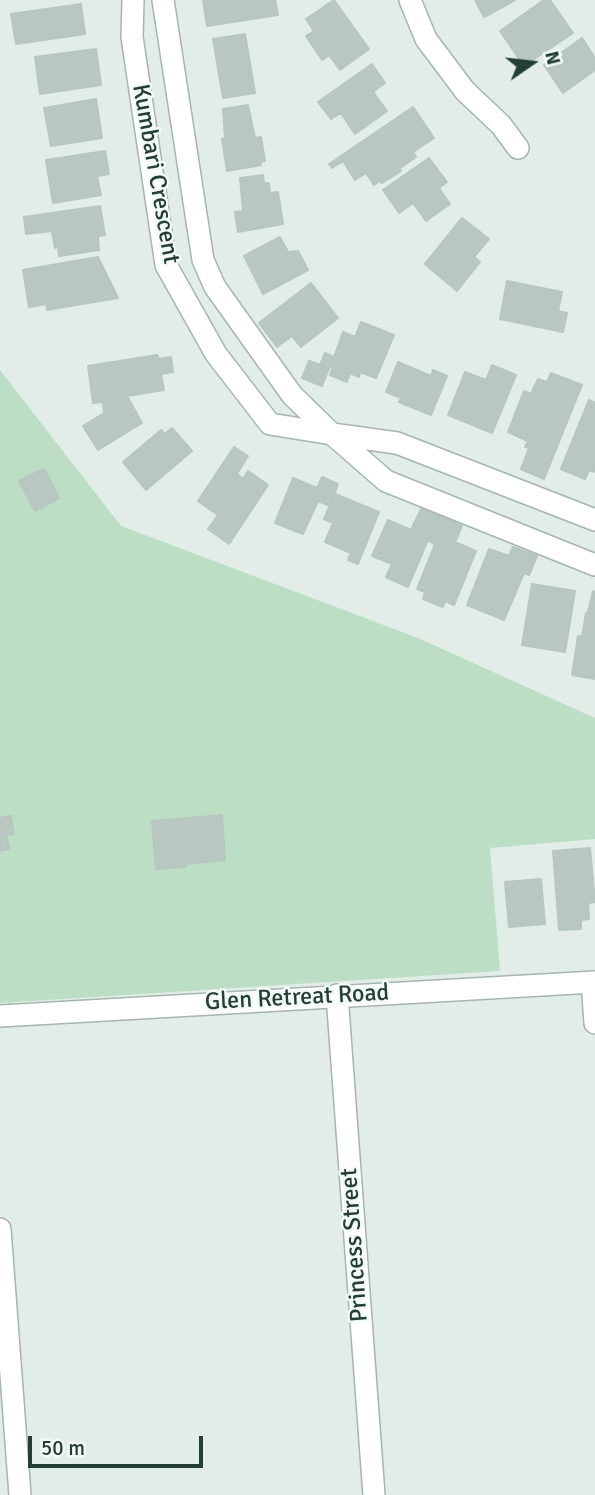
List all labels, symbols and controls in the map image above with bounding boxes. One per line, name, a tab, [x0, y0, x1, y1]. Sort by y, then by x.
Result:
north arrow	[497, 28, 567, 98]
text: N	[539, 49, 566, 67]
street label: Kumbari Crescent	[125, 82, 185, 266]
street label: Glen Retreat Road	[204, 979, 390, 1017]
street label: Princess Street	[335, 1167, 375, 1323]
scale bar	[32, 1422, 206, 1466]
text: 50 m	[41, 1435, 85, 1461]

